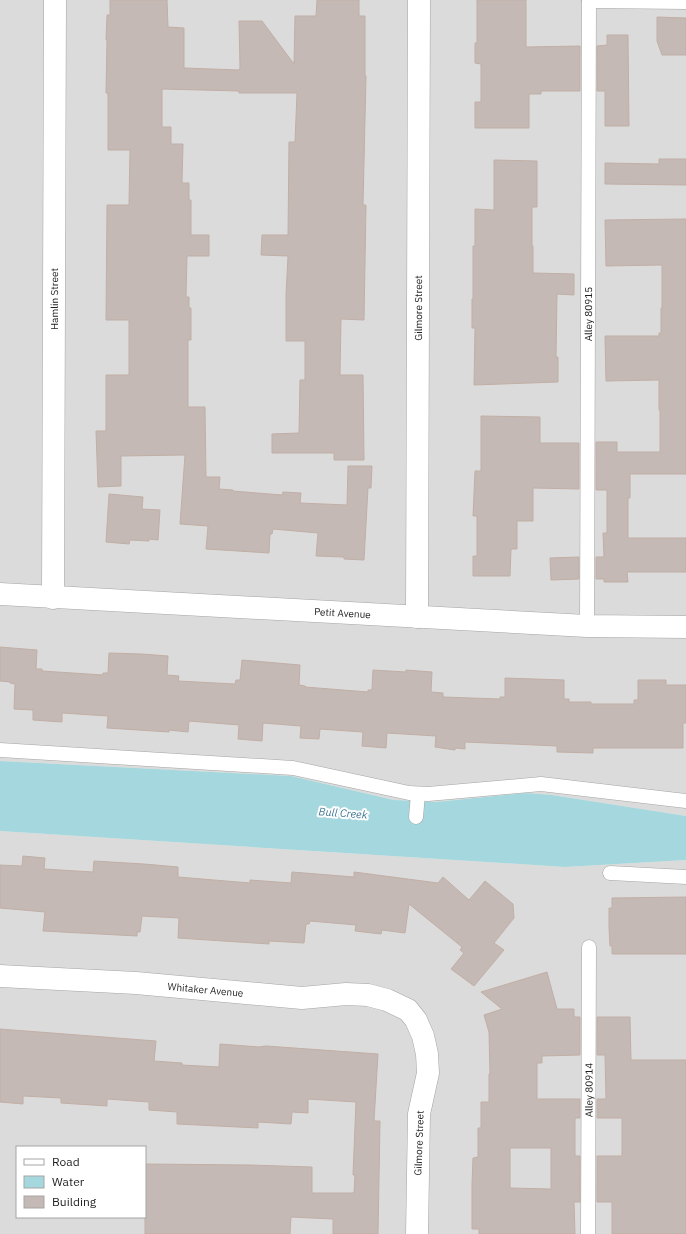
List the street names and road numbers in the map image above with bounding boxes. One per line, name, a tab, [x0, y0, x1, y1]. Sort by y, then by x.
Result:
street label: Hamlin Street	[47, 268, 61, 330]
street label: Gilmore Street	[411, 275, 425, 341]
street label: Alley 80915	[581, 287, 595, 341]
street label: Petit Avenue	[314, 605, 372, 621]
street label: Whitaker Avenue	[167, 979, 244, 999]
street label: Alley 80914	[582, 1063, 595, 1117]
street label: Gilmore Street	[411, 1110, 427, 1176]

